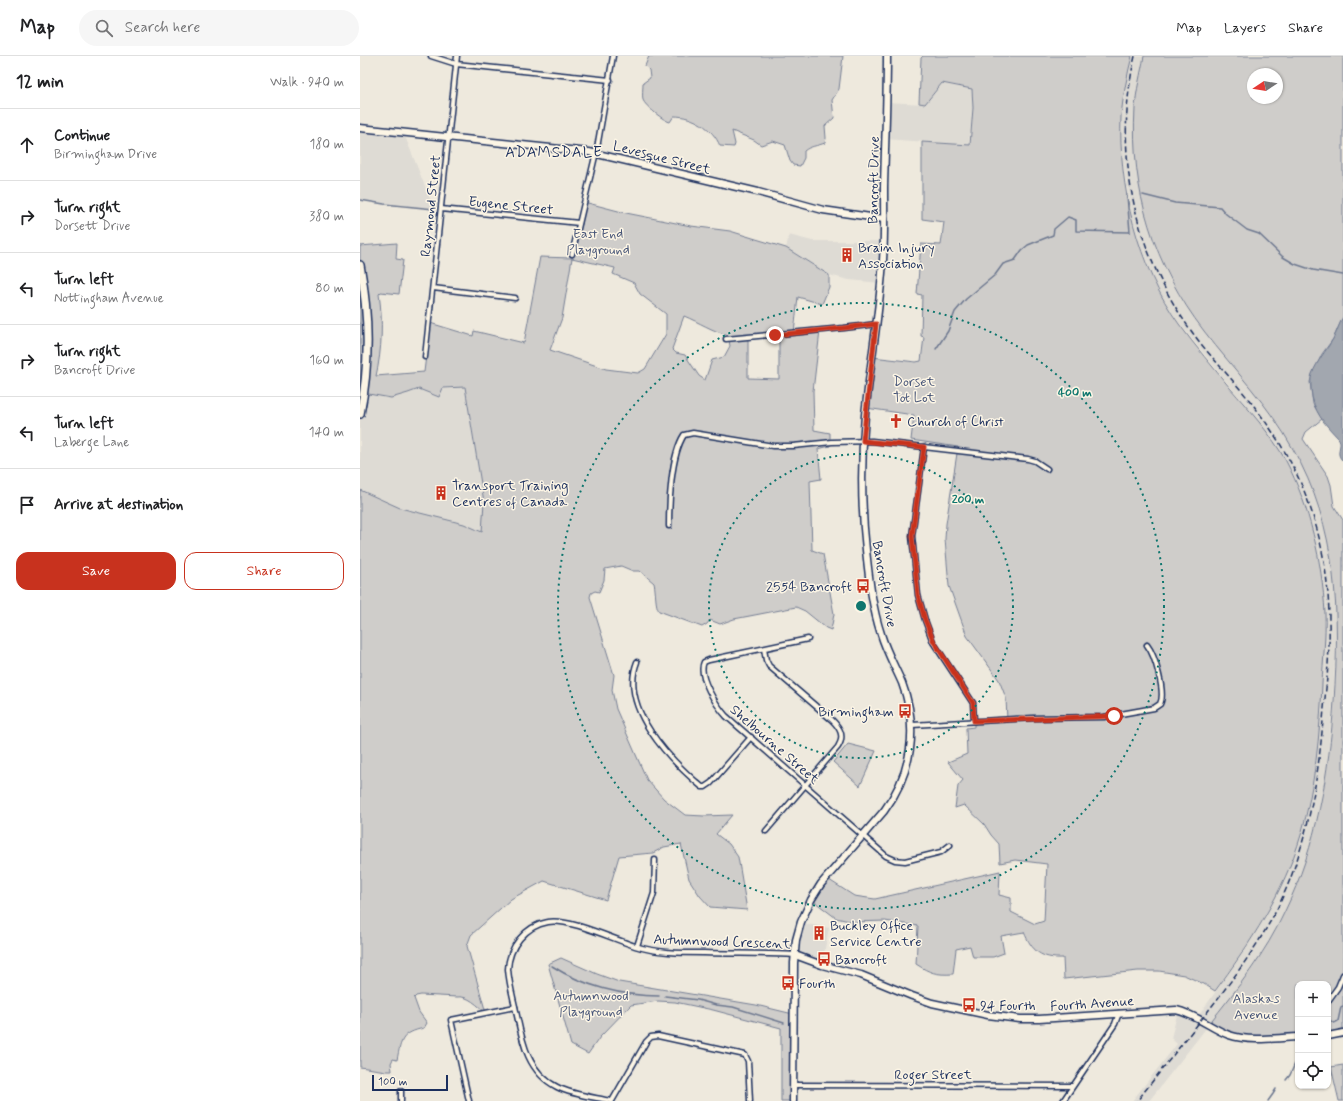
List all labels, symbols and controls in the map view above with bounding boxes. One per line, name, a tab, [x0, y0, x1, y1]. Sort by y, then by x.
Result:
search box	[79, 10, 359, 46]
text: Map	[20, 15, 55, 40]
icon: search	[93, 17, 115, 39]
text: Search here	[125, 18, 200, 38]
text: Map	[1176, 19, 1202, 37]
text: Layers	[1224, 19, 1266, 37]
text: Share	[1288, 19, 1323, 37]
north arrow	[1247, 68, 1283, 104]
text: 12 min	[16, 71, 64, 93]
text: Walk · 940 m	[270, 74, 344, 91]
text: Continue	[54, 126, 110, 146]
icon: ahead	[16, 134, 38, 156]
text: 180 m	[309, 136, 344, 153]
street label: Bancroft Drive	[864, 136, 884, 224]
street label: Levesque Street	[611, 137, 713, 179]
district label: ADAMSDALE	[505, 143, 603, 163]
text: Birmingham Drive	[54, 146, 157, 163]
street label: Raymond Street	[417, 154, 445, 258]
street label: Eugene Street	[468, 193, 555, 219]
text: Turn right	[54, 198, 121, 218]
icon: right	[16, 206, 38, 228]
text: 380 m	[309, 208, 344, 225]
text: Dorsett Drive	[54, 218, 130, 235]
park label: East End Playground	[566, 225, 630, 259]
place label: Brain Injury Association	[858, 239, 935, 273]
building icon: Brain Injury Association	[839, 247, 855, 263]
text: Turn left	[54, 270, 114, 290]
icon: left	[16, 278, 38, 300]
text: 80 m	[315, 280, 344, 297]
text: Nottingham Avenue	[54, 290, 164, 307]
route end	[766, 326, 784, 344]
text: Turn right	[54, 342, 121, 362]
icon: right	[16, 350, 38, 372]
text: 160 m	[309, 352, 344, 369]
text: Bancroft Drive	[54, 362, 135, 379]
park label: Dorset Tot Lot	[893, 373, 936, 407]
text: 400 m	[1058, 385, 1092, 401]
church icon: Church of Christ	[888, 413, 904, 429]
place label: Church of Christ	[907, 413, 1004, 431]
text: Turn left	[54, 414, 114, 434]
icon: left	[16, 422, 38, 444]
text: 140 m	[309, 424, 344, 441]
text: Laberge Lane	[54, 434, 129, 451]
place label: Transport Training Centres of Canada	[452, 477, 568, 511]
building icon: Transport Training Centres of Canada	[433, 485, 449, 501]
text: 200 m	[952, 492, 985, 508]
icon: arrive	[16, 494, 38, 516]
text: Arrive at destination	[54, 495, 183, 515]
street label: Bancroft Drive	[868, 539, 900, 629]
button: Save	[16, 552, 176, 590]
button: Share	[184, 552, 344, 590]
place label: 2554 Bancroft	[766, 578, 852, 596]
bus stop icon: 2554 Bancroft	[855, 578, 871, 594]
centre of rings	[854, 599, 868, 613]
street label: Shelbourne Street	[726, 701, 823, 789]
place label: Birmingham	[818, 703, 894, 723]
bus stop icon: Birmingham	[897, 703, 913, 719]
route start	[1105, 707, 1123, 725]
place label: Buckley Office Service Centre	[830, 917, 922, 951]
building icon: Buckley Office Service Centre	[811, 925, 827, 941]
street label: Autumnwood Crescent	[653, 931, 792, 953]
bus stop icon: Bancroft	[816, 951, 832, 967]
place label: Bancroft	[835, 951, 887, 969]
bus stop icon: Fourth	[780, 975, 796, 991]
place label: Fourth	[799, 975, 835, 993]
map controls	[1295, 981, 1331, 1089]
button: +	[1295, 981, 1331, 1017]
park label: Autumnwood Playground	[553, 987, 629, 1021]
park label: Alaskas Avenue	[1232, 990, 1280, 1024]
street label: Fourth Avenue	[1050, 992, 1135, 1016]
bus stop icon: 94 Fourth	[961, 997, 977, 1013]
place label: 94 Fourth	[980, 997, 1036, 1015]
button: −	[1295, 1017, 1331, 1053]
button: locate	[1295, 1053, 1331, 1089]
street label: Roger Street	[894, 1066, 972, 1086]
scale bar	[372, 1073, 448, 1092]
text: 100 m	[378, 1075, 408, 1089]

